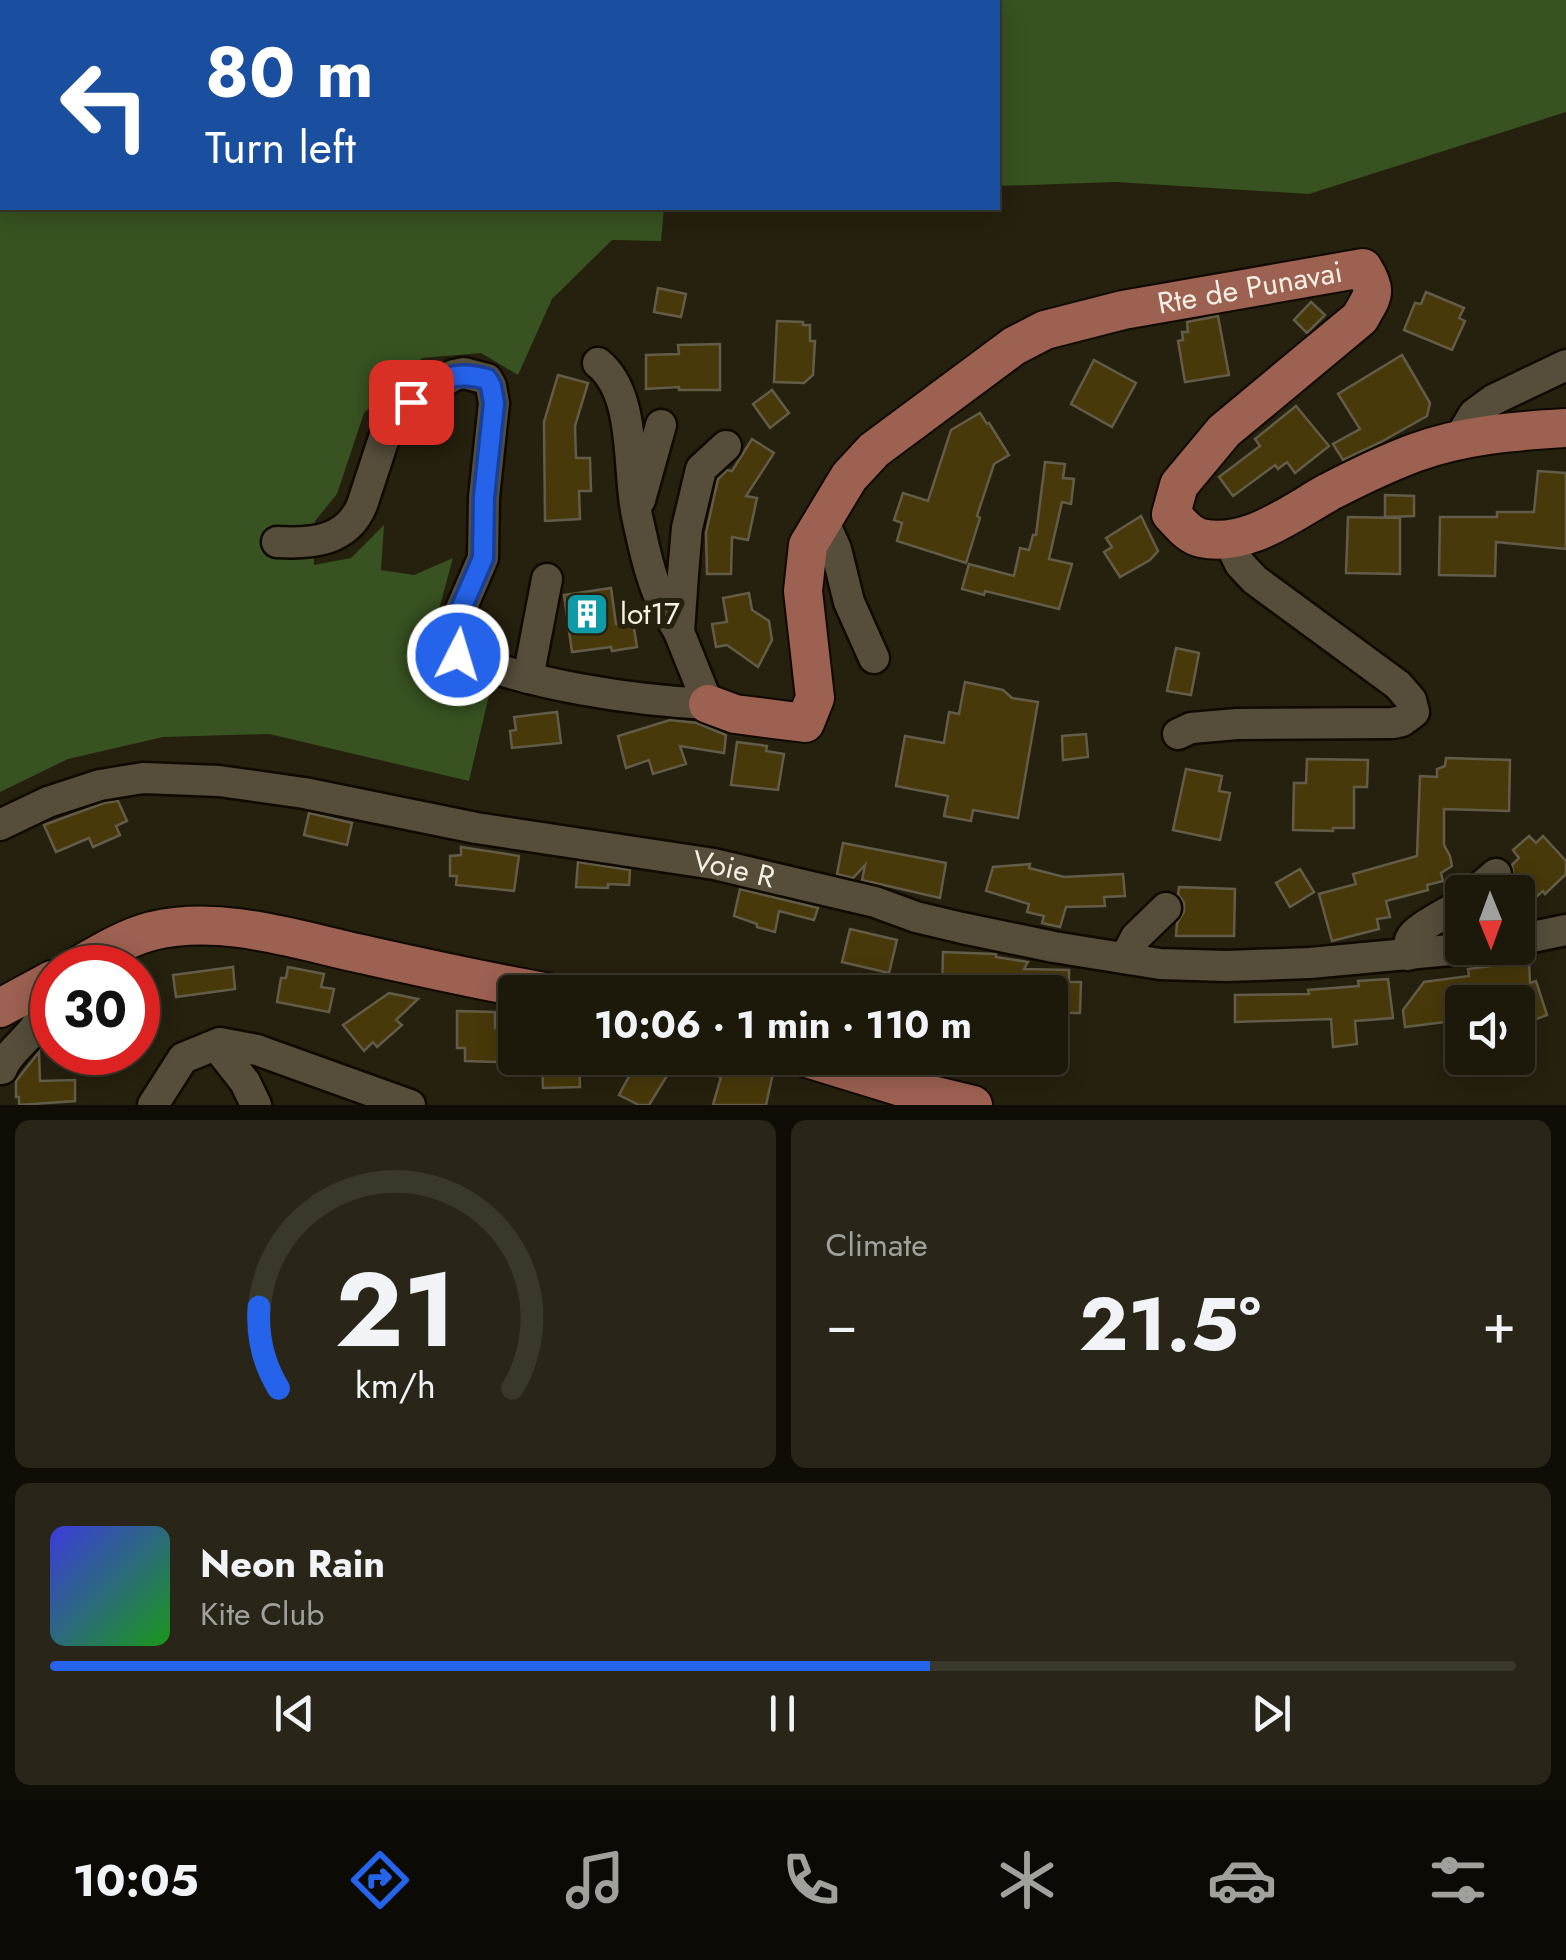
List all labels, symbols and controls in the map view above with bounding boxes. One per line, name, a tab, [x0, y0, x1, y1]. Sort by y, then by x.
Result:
text: 80 m	[205, 22, 374, 123]
icon: left	[40, 40, 170, 170]
text: Turn left	[205, 115, 356, 180]
street label: Rte de Punavai	[1154, 250, 1346, 325]
pin	[369, 360, 454, 445]
icon: arrive	[384, 375, 439, 430]
building icon: lot17	[564, 591, 610, 637]
place label: lot17	[620, 592, 680, 635]
position arrow	[406, 603, 510, 707]
street label: Voie R	[690, 839, 779, 899]
north arrow	[1445, 875, 1535, 965]
map controls	[1445, 875, 1535, 1075]
speed limit sign: 30	[30, 945, 160, 1075]
button: sound	[1445, 985, 1535, 1075]
text: 10:06 · 1 min · 110 m	[594, 997, 972, 1052]
text: Climate	[826, 1222, 928, 1268]
text: 21	[335, 1235, 456, 1385]
text: 21.5°	[1079, 1270, 1261, 1378]
text: −	[826, 1284, 858, 1364]
text: +	[1482, 1284, 1516, 1364]
text: km/h	[355, 1360, 436, 1411]
text: Neon Rain	[200, 1536, 385, 1591]
text: Kite Club	[200, 1591, 324, 1637]
icon: previous	[267, 1686, 322, 1741]
icon: pause	[755, 1686, 810, 1741]
icon: next	[1244, 1686, 1299, 1741]
icon: directions	[345, 1845, 415, 1915]
icon: music	[560, 1845, 630, 1915]
icon: phone	[776, 1845, 846, 1915]
icon: climate	[992, 1845, 1062, 1915]
icon: car	[1207, 1845, 1277, 1915]
icon: filters	[1423, 1845, 1493, 1915]
text: 10:05	[73, 1848, 199, 1913]

